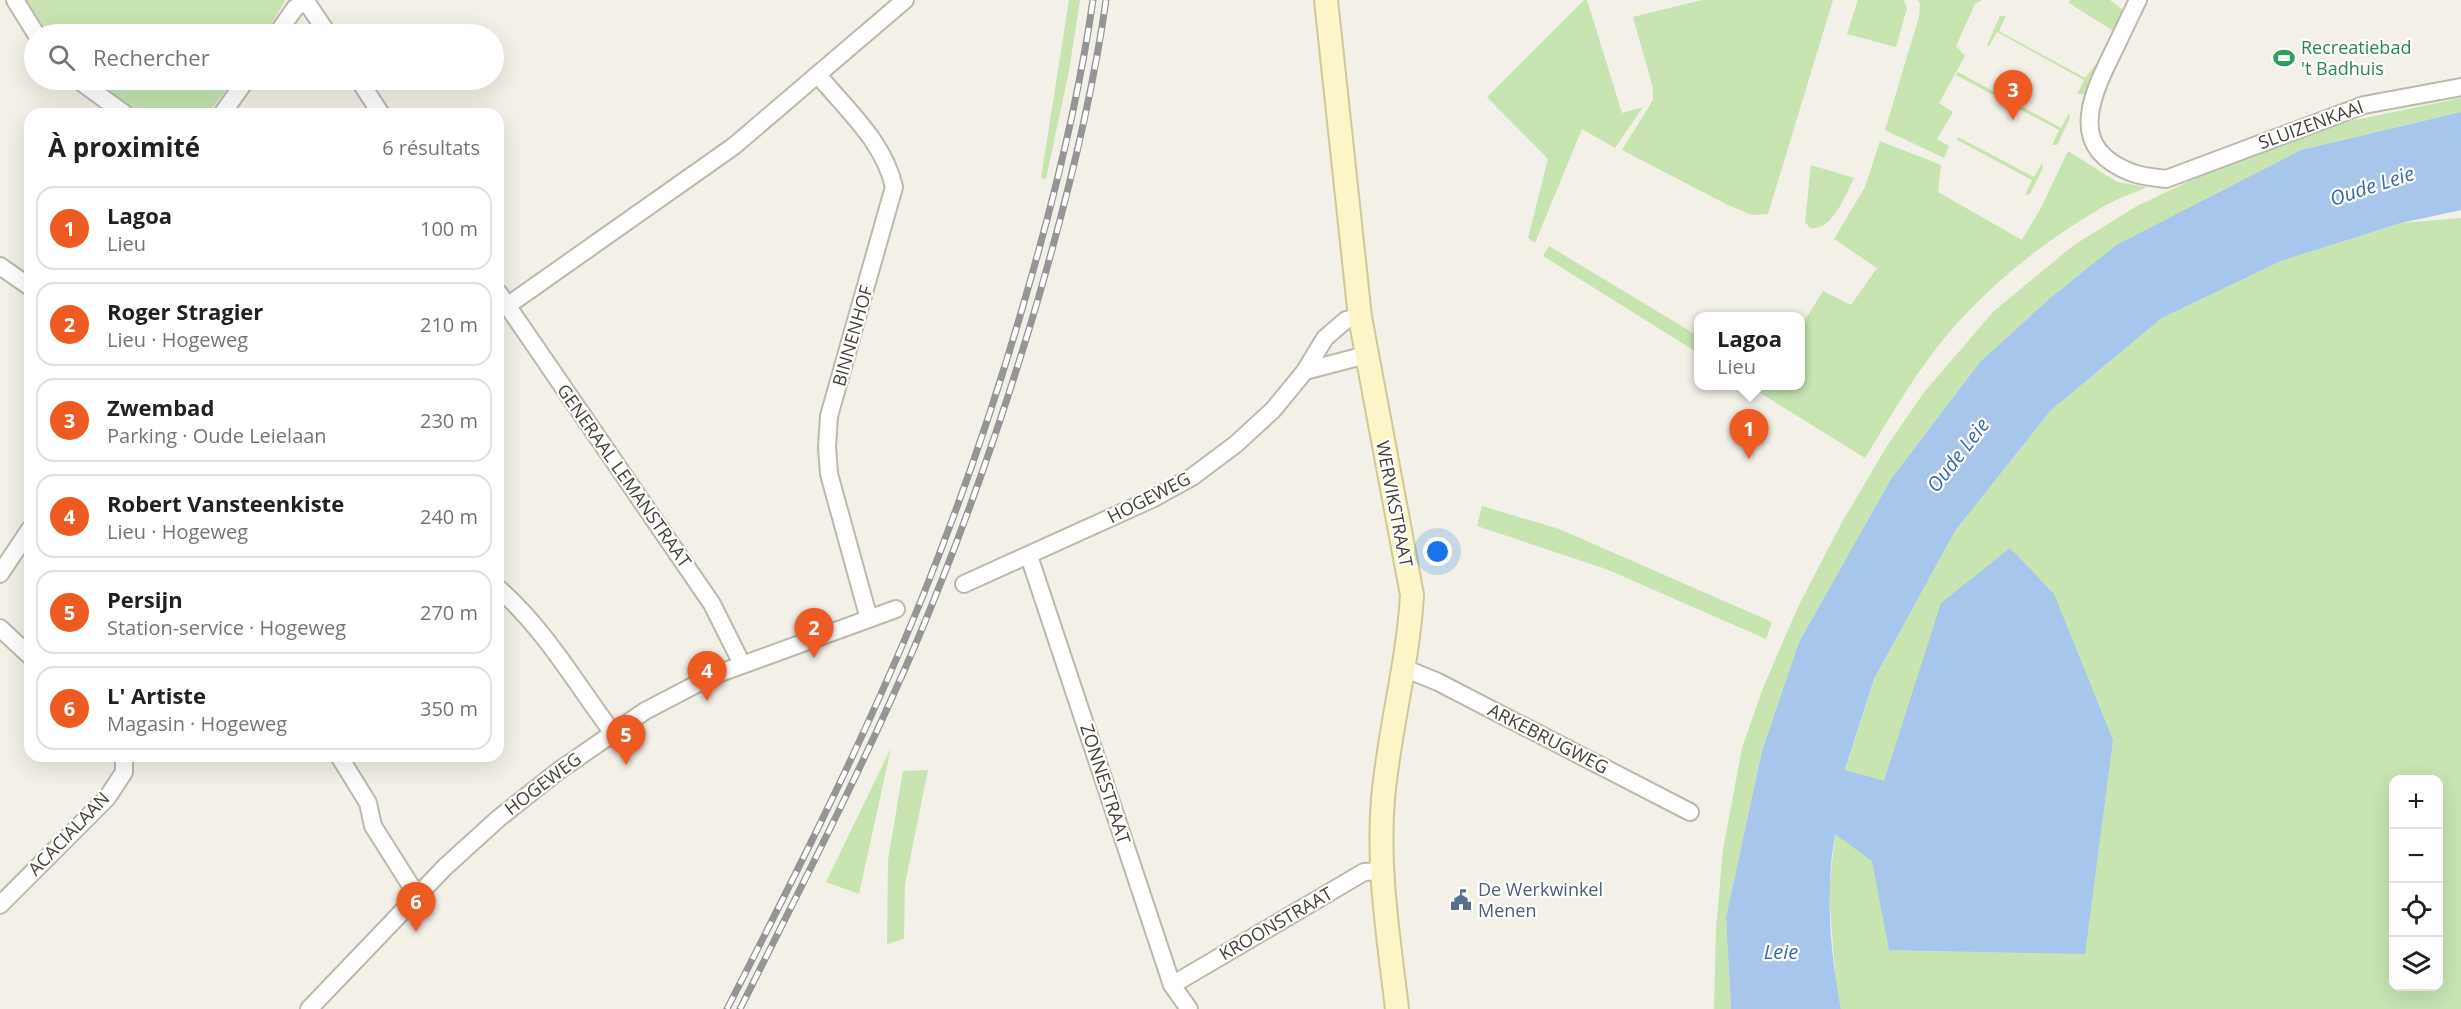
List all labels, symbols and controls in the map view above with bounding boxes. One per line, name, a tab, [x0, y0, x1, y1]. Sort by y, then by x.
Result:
search box	[24, 24, 504, 90]
place label: Recreatiebad 't Badhuis	[2301, 35, 2411, 80]
icon: search	[45, 41, 78, 74]
text: Rechercher	[93, 42, 210, 72]
sports icon: Recreatiebad 't Badhuis	[2272, 46, 2296, 70]
pin: 3	[1994, 70, 2032, 120]
street label: SLUIZENKAAI	[2255, 94, 2366, 154]
text: À proximité	[48, 129, 200, 165]
text: 6 résultats	[382, 134, 480, 161]
water label: Oude Leie	[2326, 159, 2418, 212]
text: Lagoa	[107, 200, 172, 230]
text: 1	[64, 215, 75, 242]
text: 100 m	[420, 215, 478, 242]
text: Lieu	[107, 230, 146, 257]
street label: BINNENHOF	[826, 282, 878, 389]
text: Roger Stragier	[107, 296, 263, 326]
text: 2	[64, 311, 75, 338]
text: 210 m	[420, 311, 478, 338]
popup	[1694, 312, 1805, 390]
text: Lagoa	[1717, 323, 1782, 353]
text: Lieu · Hogeweg	[107, 326, 248, 353]
text: Lieu	[1717, 353, 1756, 380]
street label: GENERAAL LEMANSTRAAT	[552, 379, 697, 572]
text: Zwembad	[107, 392, 214, 422]
text: 3	[64, 407, 75, 434]
text: 230 m	[420, 407, 478, 434]
pin: 1	[1730, 410, 1768, 459]
water label: Oude Leie	[1920, 412, 1995, 497]
text: Parking · Oude Leielaan	[107, 422, 327, 449]
street label: WERVIKSTRAAT	[1371, 439, 1419, 569]
street label: HOGEWEG	[1103, 466, 1194, 528]
text: Robert Vansteenkiste	[107, 488, 344, 518]
text: 4	[64, 503, 75, 530]
text: 240 m	[420, 503, 478, 530]
text: Lieu · Hogeweg	[107, 518, 248, 545]
your location	[1423, 537, 1452, 566]
text: Persijn	[107, 584, 183, 614]
text: 5	[64, 599, 75, 626]
text: 270 m	[420, 599, 478, 626]
pin: 2	[794, 608, 834, 658]
text: Station-service · Hogeweg	[107, 614, 346, 641]
pin: 4	[688, 652, 726, 701]
text: L' Artiste	[107, 680, 206, 710]
text: 6	[64, 695, 75, 722]
text: 350 m	[420, 695, 478, 722]
street label: ARKEBRUGWEG	[1484, 697, 1613, 779]
text: Magasin · Hogeweg	[107, 710, 287, 737]
pin: 5	[606, 716, 646, 765]
street label: ZONNESTRAAT	[1075, 721, 1137, 847]
street label: HOGEWEG	[499, 747, 586, 820]
map controls	[2389, 775, 2443, 991]
button: +	[2389, 775, 2443, 829]
street label: ACACIALAAN	[22, 786, 114, 880]
button: −	[2389, 829, 2443, 883]
place label: De Werkwinkel Menen	[1478, 877, 1603, 922]
street label: KROONSTRAAT	[1214, 881, 1337, 965]
pin: 6	[396, 882, 436, 932]
button: locate	[2389, 883, 2443, 937]
public building icon: De Werkwinkel Menen	[1449, 888, 1473, 912]
button: layers	[2389, 937, 2443, 991]
water label: Leie	[1764, 938, 1798, 965]

